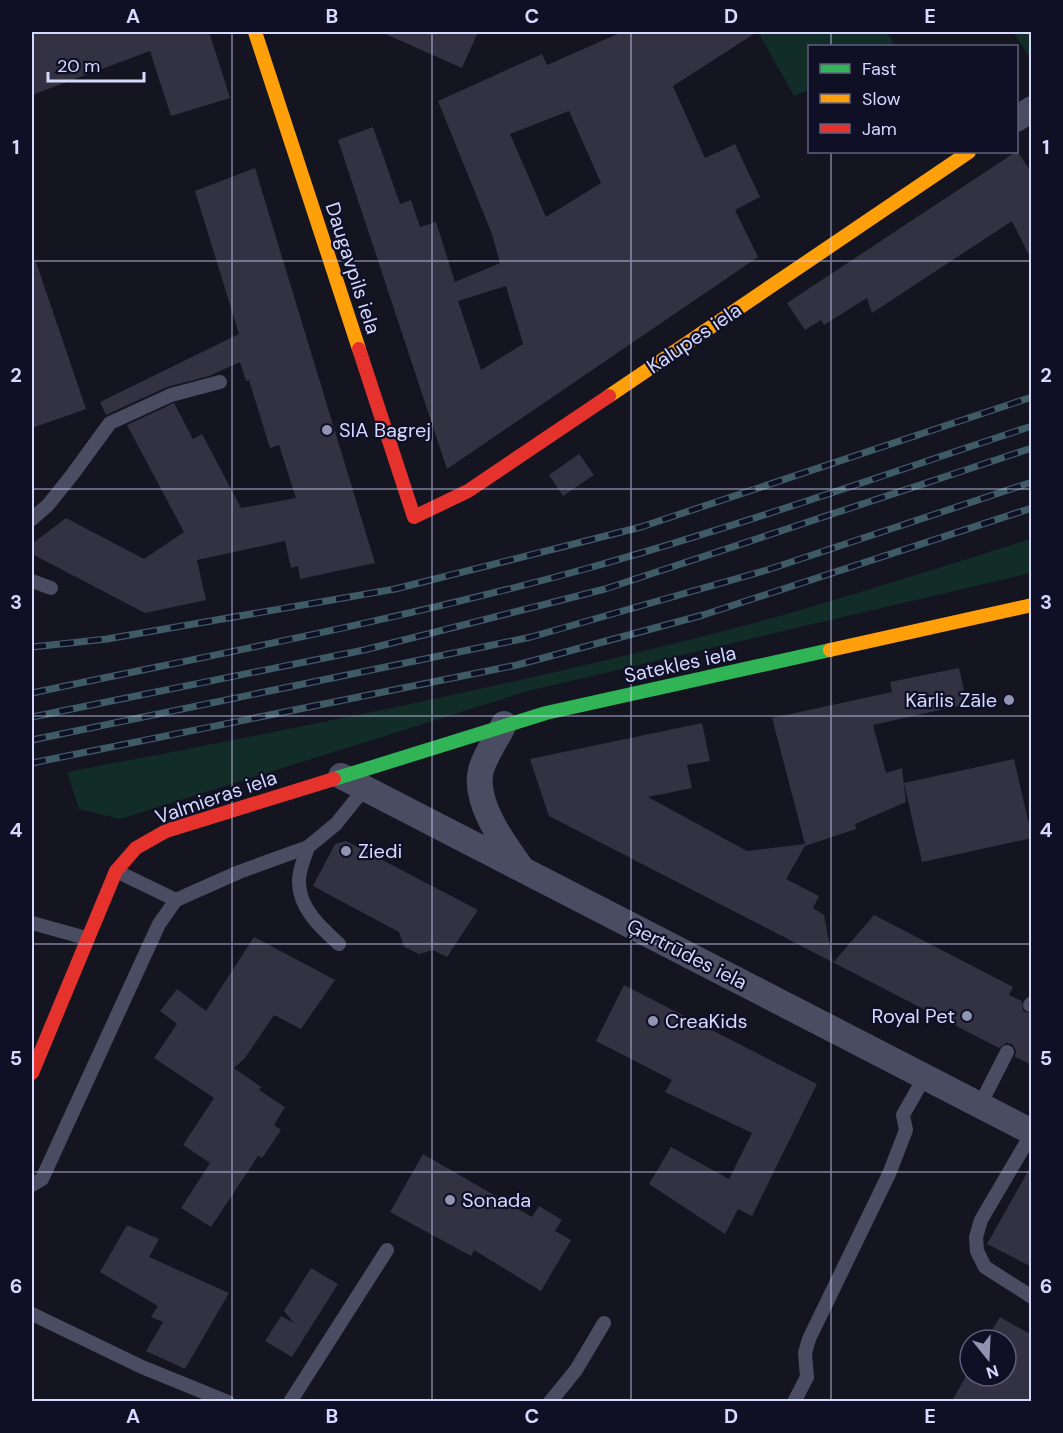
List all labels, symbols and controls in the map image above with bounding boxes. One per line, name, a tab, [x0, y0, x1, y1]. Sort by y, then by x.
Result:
text: A	[126, 3, 140, 29]
text: B	[326, 3, 338, 29]
text: C	[525, 3, 539, 29]
text: D	[724, 3, 738, 29]
text: E	[924, 3, 936, 29]
scale bar	[48, 45, 144, 83]
legend	[808, 45, 1018, 153]
text: 20 m	[57, 54, 100, 78]
text: Fast	[862, 57, 897, 81]
text: Slow	[862, 87, 901, 111]
text: Jam	[862, 117, 897, 141]
text: 1	[12, 134, 20, 160]
text: 1	[1042, 134, 1050, 160]
street label: Daugavpils iela	[319, 199, 387, 337]
street label: Kalupes iela	[642, 297, 746, 379]
text: 2	[10, 362, 22, 388]
text: 2	[1040, 362, 1052, 388]
place label: SIA Bagrej	[339, 417, 431, 443]
marker: SIA Bagrej	[320, 423, 334, 437]
text: 3	[10, 589, 22, 615]
text: 3	[1040, 589, 1052, 615]
street label: Satekles iela	[622, 639, 738, 689]
place label: Kārlis Zāle	[905, 687, 997, 713]
marker: Kārlis Zāle	[1002, 693, 1016, 707]
street label: Valmieras iela	[152, 764, 280, 830]
text: 4	[10, 817, 23, 843]
text: 4	[1040, 817, 1053, 843]
place label: Ziedi	[358, 838, 402, 864]
marker: Ziedi	[339, 844, 353, 858]
street label: Ģertrūdes iela	[623, 913, 751, 995]
place label: Royal Pet	[872, 1003, 955, 1029]
place label: CreaKids	[665, 1008, 748, 1034]
marker: Royal Pet	[960, 1009, 974, 1023]
marker: CreaKids	[646, 1014, 660, 1028]
text: 5	[10, 1045, 22, 1071]
text: 5	[1040, 1045, 1052, 1071]
place label: Sonada	[462, 1187, 531, 1213]
marker: Sonada	[443, 1193, 457, 1207]
text: 6	[10, 1273, 22, 1299]
text: 6	[1040, 1273, 1052, 1299]
north arrow	[958, 1328, 1018, 1388]
text: N	[984, 1360, 1001, 1384]
text: A	[126, 1403, 140, 1429]
text: B	[326, 1403, 338, 1429]
text: C	[525, 1403, 539, 1429]
text: D	[724, 1403, 738, 1429]
text: E	[924, 1403, 936, 1429]

